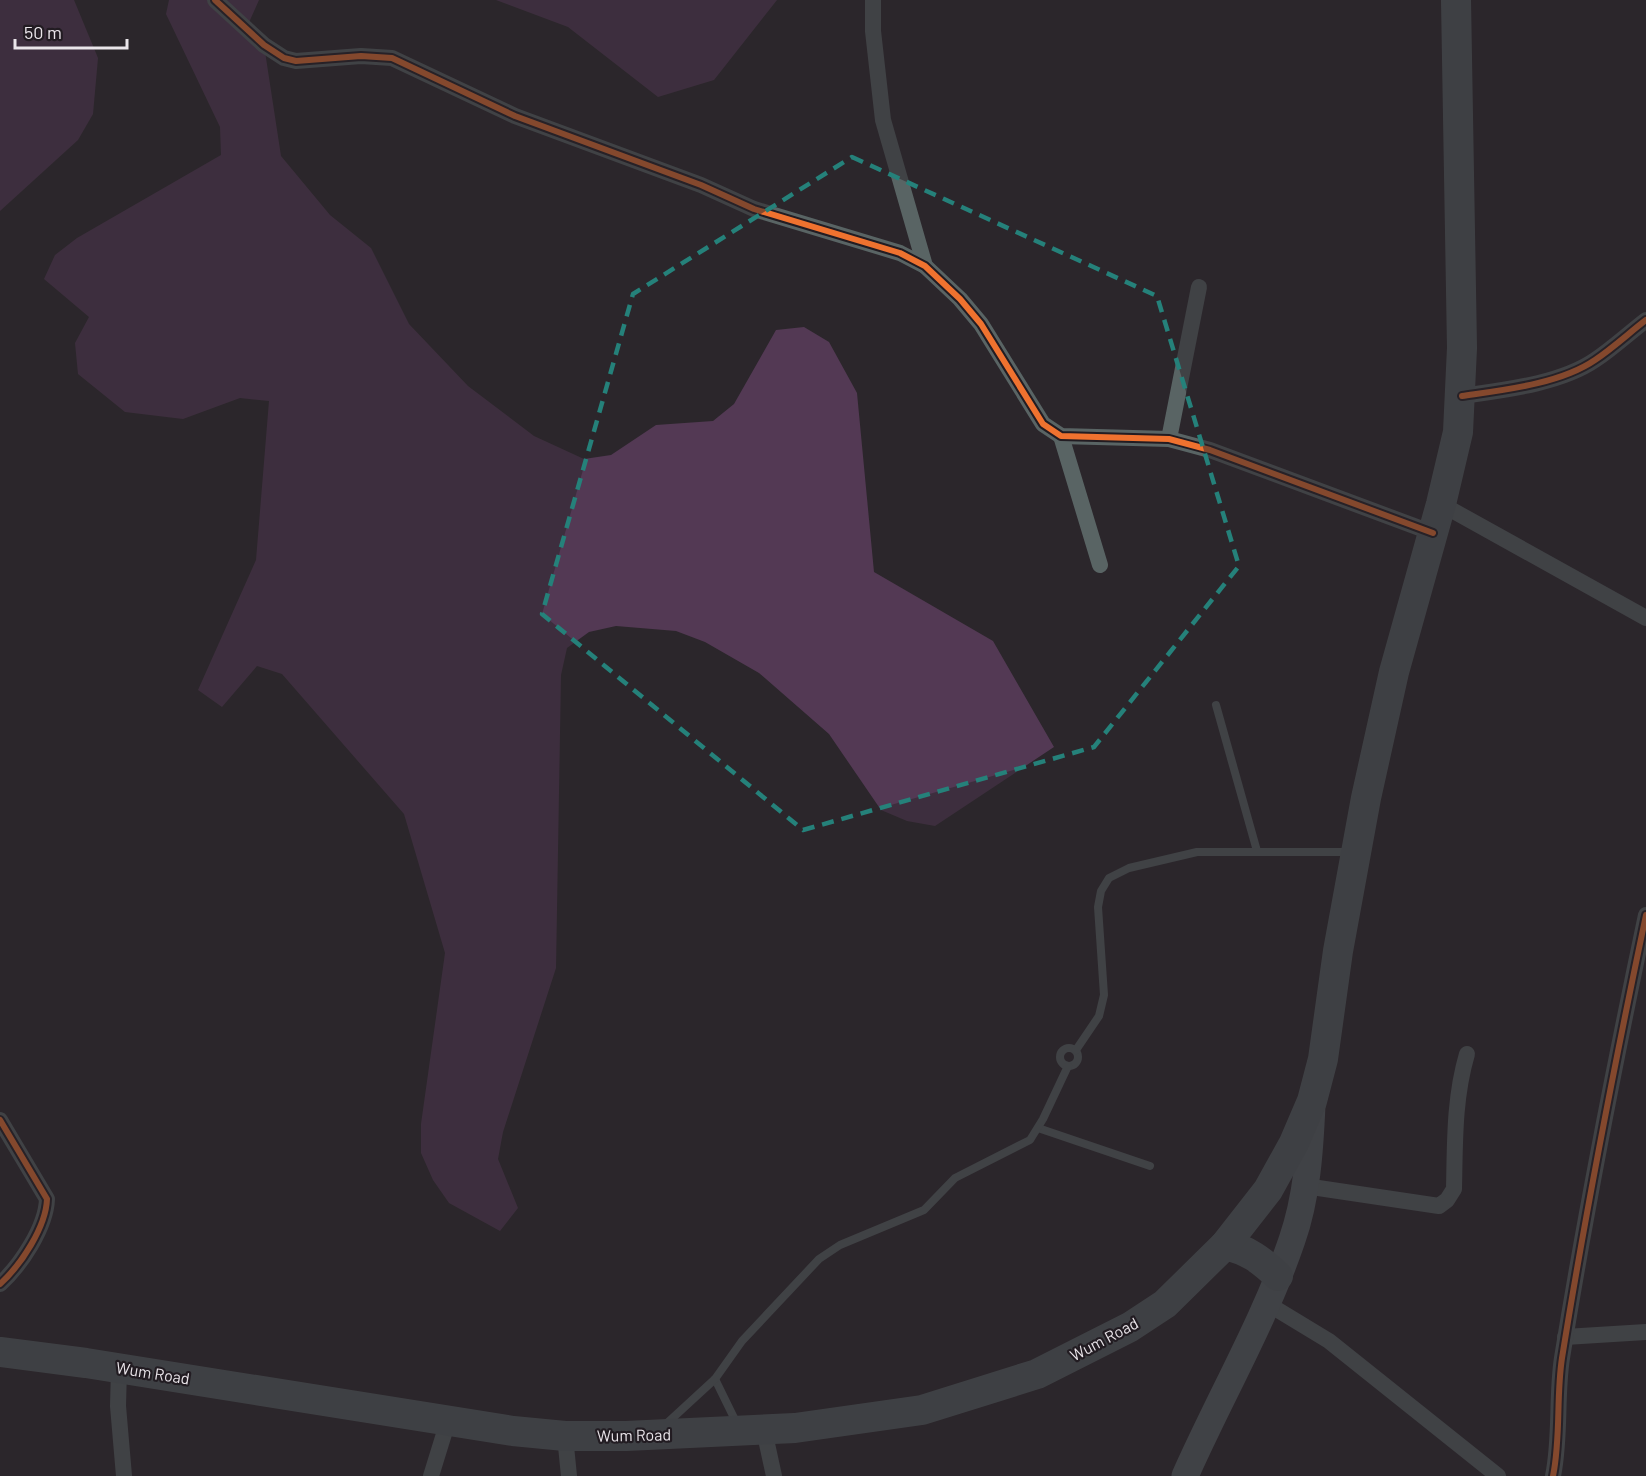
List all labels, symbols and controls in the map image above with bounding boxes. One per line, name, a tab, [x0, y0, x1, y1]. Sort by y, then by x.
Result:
scale bar	[15, 12, 128, 50]
text: 50 m	[24, 21, 62, 43]
street label: Wum Road	[1066, 1313, 1141, 1364]
street label: Wum Road	[115, 1357, 191, 1388]
street label: Wum Road	[597, 1424, 671, 1445]

